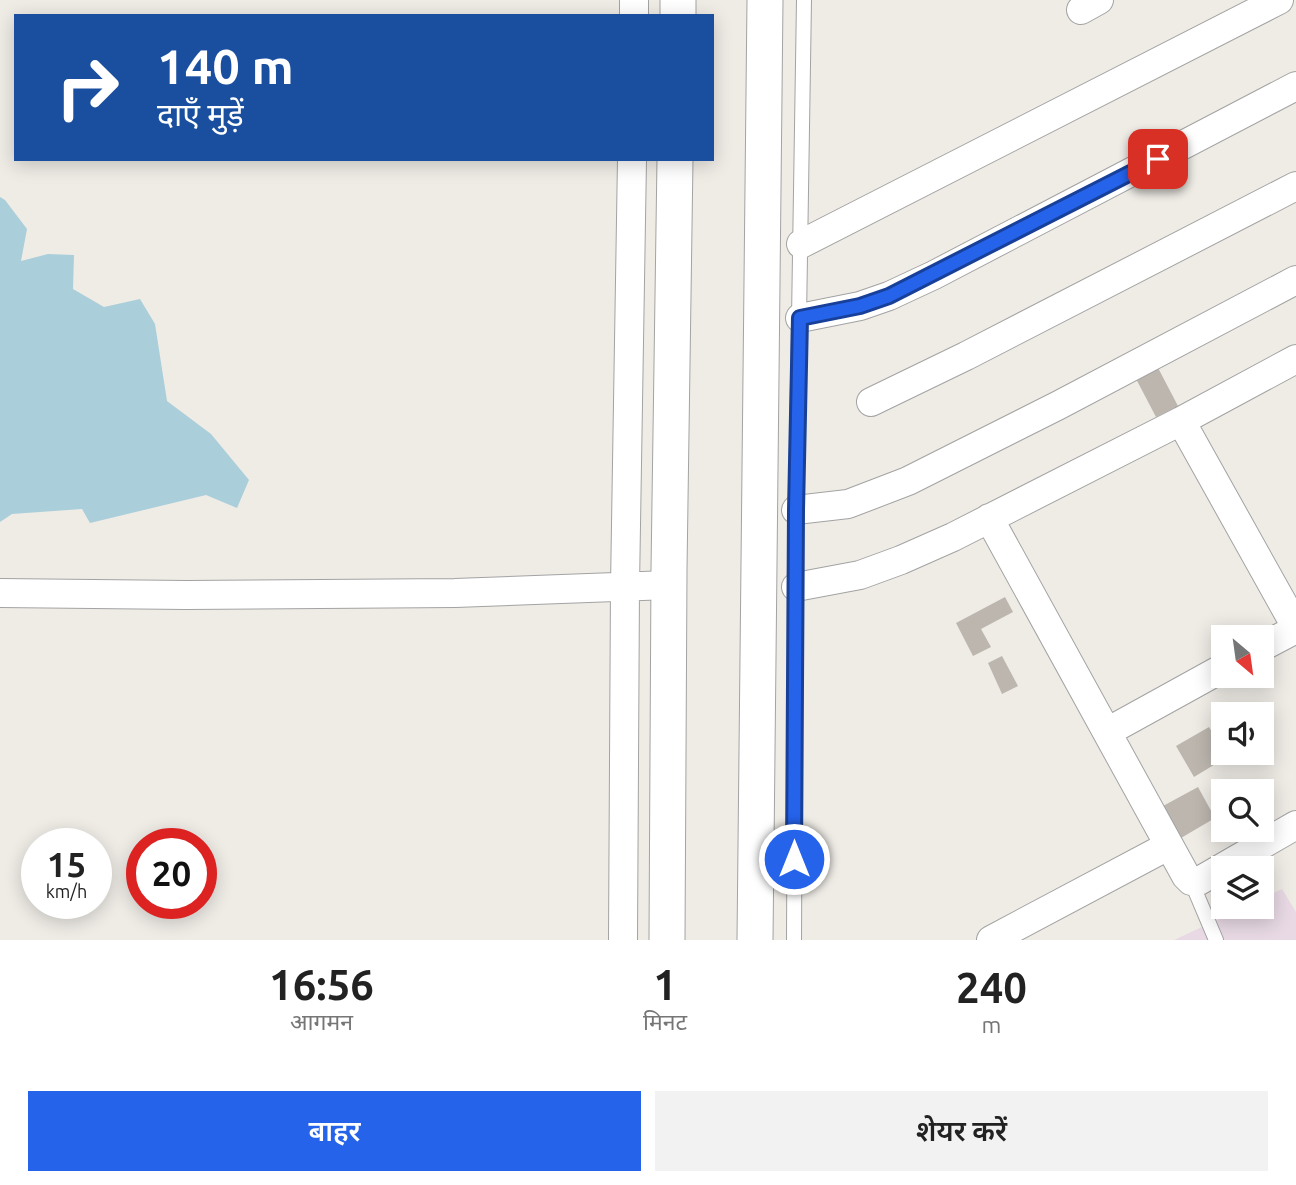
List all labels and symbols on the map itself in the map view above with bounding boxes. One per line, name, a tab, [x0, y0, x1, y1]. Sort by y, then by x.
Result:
pin	[1128, 129, 1188, 189]
north arrow	[1211, 625, 1274, 688]
position arrow	[757, 822, 831, 896]
speed limit sign: 20	[126, 828, 217, 919]

